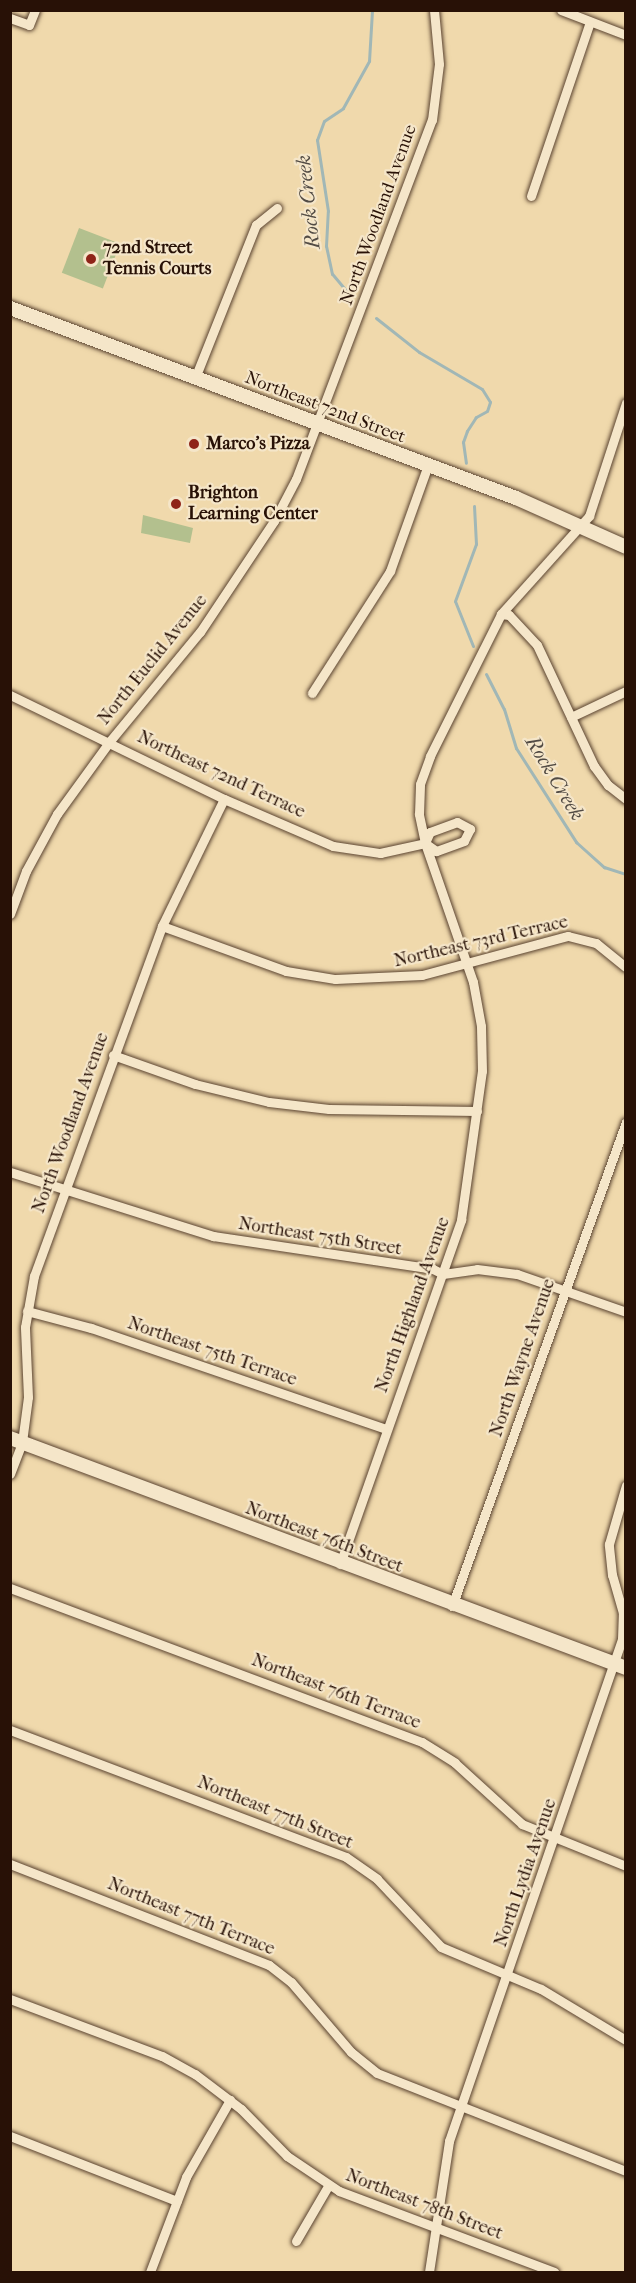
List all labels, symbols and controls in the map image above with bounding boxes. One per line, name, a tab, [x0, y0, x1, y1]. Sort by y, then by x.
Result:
street label: North Woodland Avenue	[336, 122, 422, 308]
water label: Rock Creek	[291, 154, 325, 250]
place label: 72nd Street Tennis Courts	[103, 238, 211, 280]
marker: 72nd Street Tennis Courts	[84, 252, 98, 266]
street label: Northeast 72nd Street	[242, 367, 408, 449]
place label: Marco's Pizza	[206, 433, 310, 455]
marker: Marco's Pizza	[187, 437, 201, 451]
place label: Brighton Learning Center	[188, 483, 318, 526]
marker: Brighton Learning Center	[169, 497, 183, 511]
street label: North Euclid Avenue	[94, 590, 212, 730]
street label: Northeast 72nd Terrace	[134, 727, 308, 823]
water label: Rock Creek	[520, 731, 590, 825]
street label: Northeast 73rd Terrace	[392, 911, 570, 973]
street label: North Woodland Avenue	[28, 1030, 114, 1216]
street label: Northeast 75th Street	[237, 1213, 403, 1261]
street label: North Highland Avenue	[371, 1214, 455, 1396]
street label: North Wayne Avenue	[486, 1276, 560, 1440]
street label: Northeast 75th Terrace	[125, 1313, 299, 1391]
street label: Northeast 76th Street	[242, 1498, 406, 1578]
street label: Northeast 76th Terrace	[248, 1650, 424, 1734]
street label: Northeast 77th Street	[194, 1772, 356, 1854]
street label: North Lydia Avenue	[491, 1796, 561, 1950]
street label: Northeast 77th Terrace	[104, 1874, 278, 1960]
street label: Northeast 78th Street	[342, 2165, 506, 2245]

